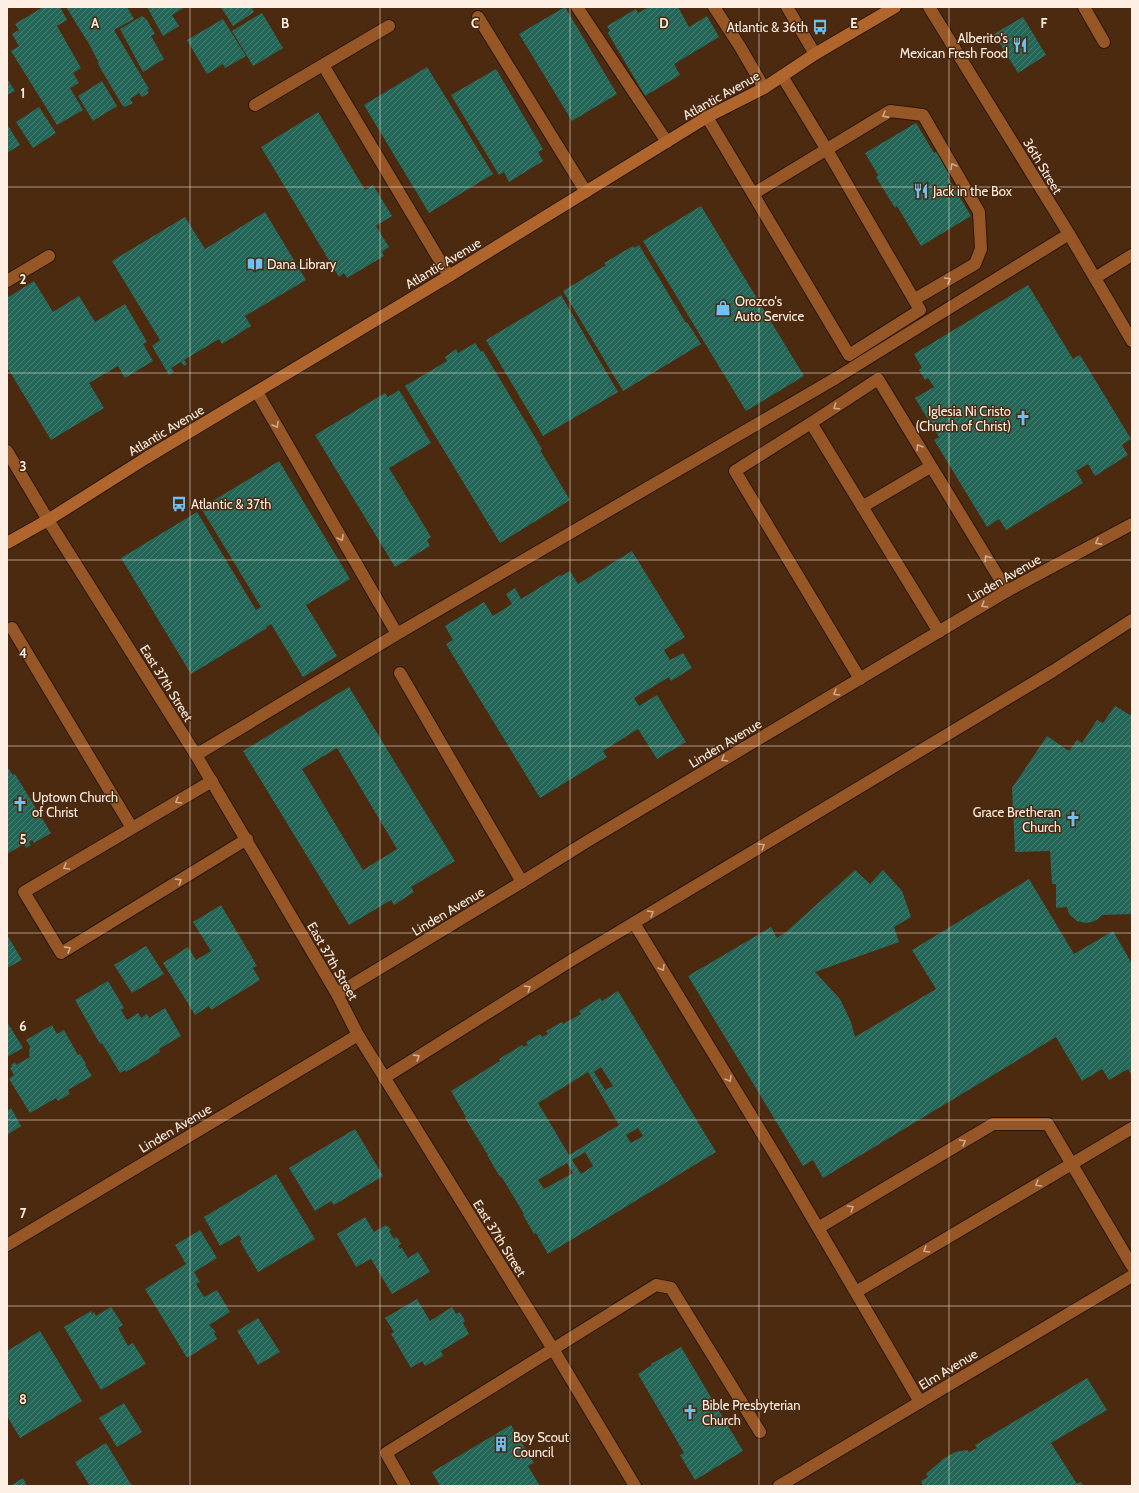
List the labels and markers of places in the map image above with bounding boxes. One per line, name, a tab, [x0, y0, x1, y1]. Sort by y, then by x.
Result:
bus stop icon: Atlantic & 36th	[811, 18, 829, 36]
place label: Atlantic & 36th	[727, 19, 808, 35]
place label: Alberito's Mexican Fresh Food	[900, 30, 1009, 61]
restaurant icon: Alberito's Mexican Fresh Food	[1011, 36, 1029, 54]
restaurant icon: Jack in the Box	[912, 182, 930, 200]
place label: Jack in the Box	[932, 183, 1013, 199]
library icon: Dana Library	[246, 255, 264, 273]
place label: Dana Library	[267, 256, 337, 272]
place label: Orozco's Auto Service	[735, 293, 804, 324]
shop icon: Orozco's Auto Service	[714, 299, 732, 317]
place label: Iglesia Ni Cristo (Church of Christ)	[916, 403, 1011, 434]
church icon: Iglesia Ni Cristo (Church of Christ)	[1014, 409, 1032, 427]
bus stop icon: Atlantic & 37th	[170, 495, 188, 513]
place label: Atlantic & 37th	[191, 496, 271, 512]
place label: Uptown Church of Christ	[32, 789, 118, 820]
church icon: Uptown Church of Christ	[11, 795, 29, 813]
place label: Grace Bretheran Church	[973, 804, 1061, 835]
church icon: Grace Bretheran Church	[1064, 810, 1082, 828]
place label: Bible Presbyterian Church	[702, 1397, 801, 1428]
church icon: Bible Presbyterian Church	[681, 1403, 699, 1421]
place label: Boy Scout Council	[513, 1429, 570, 1460]
building icon: Boy Scout Council	[492, 1435, 510, 1453]

